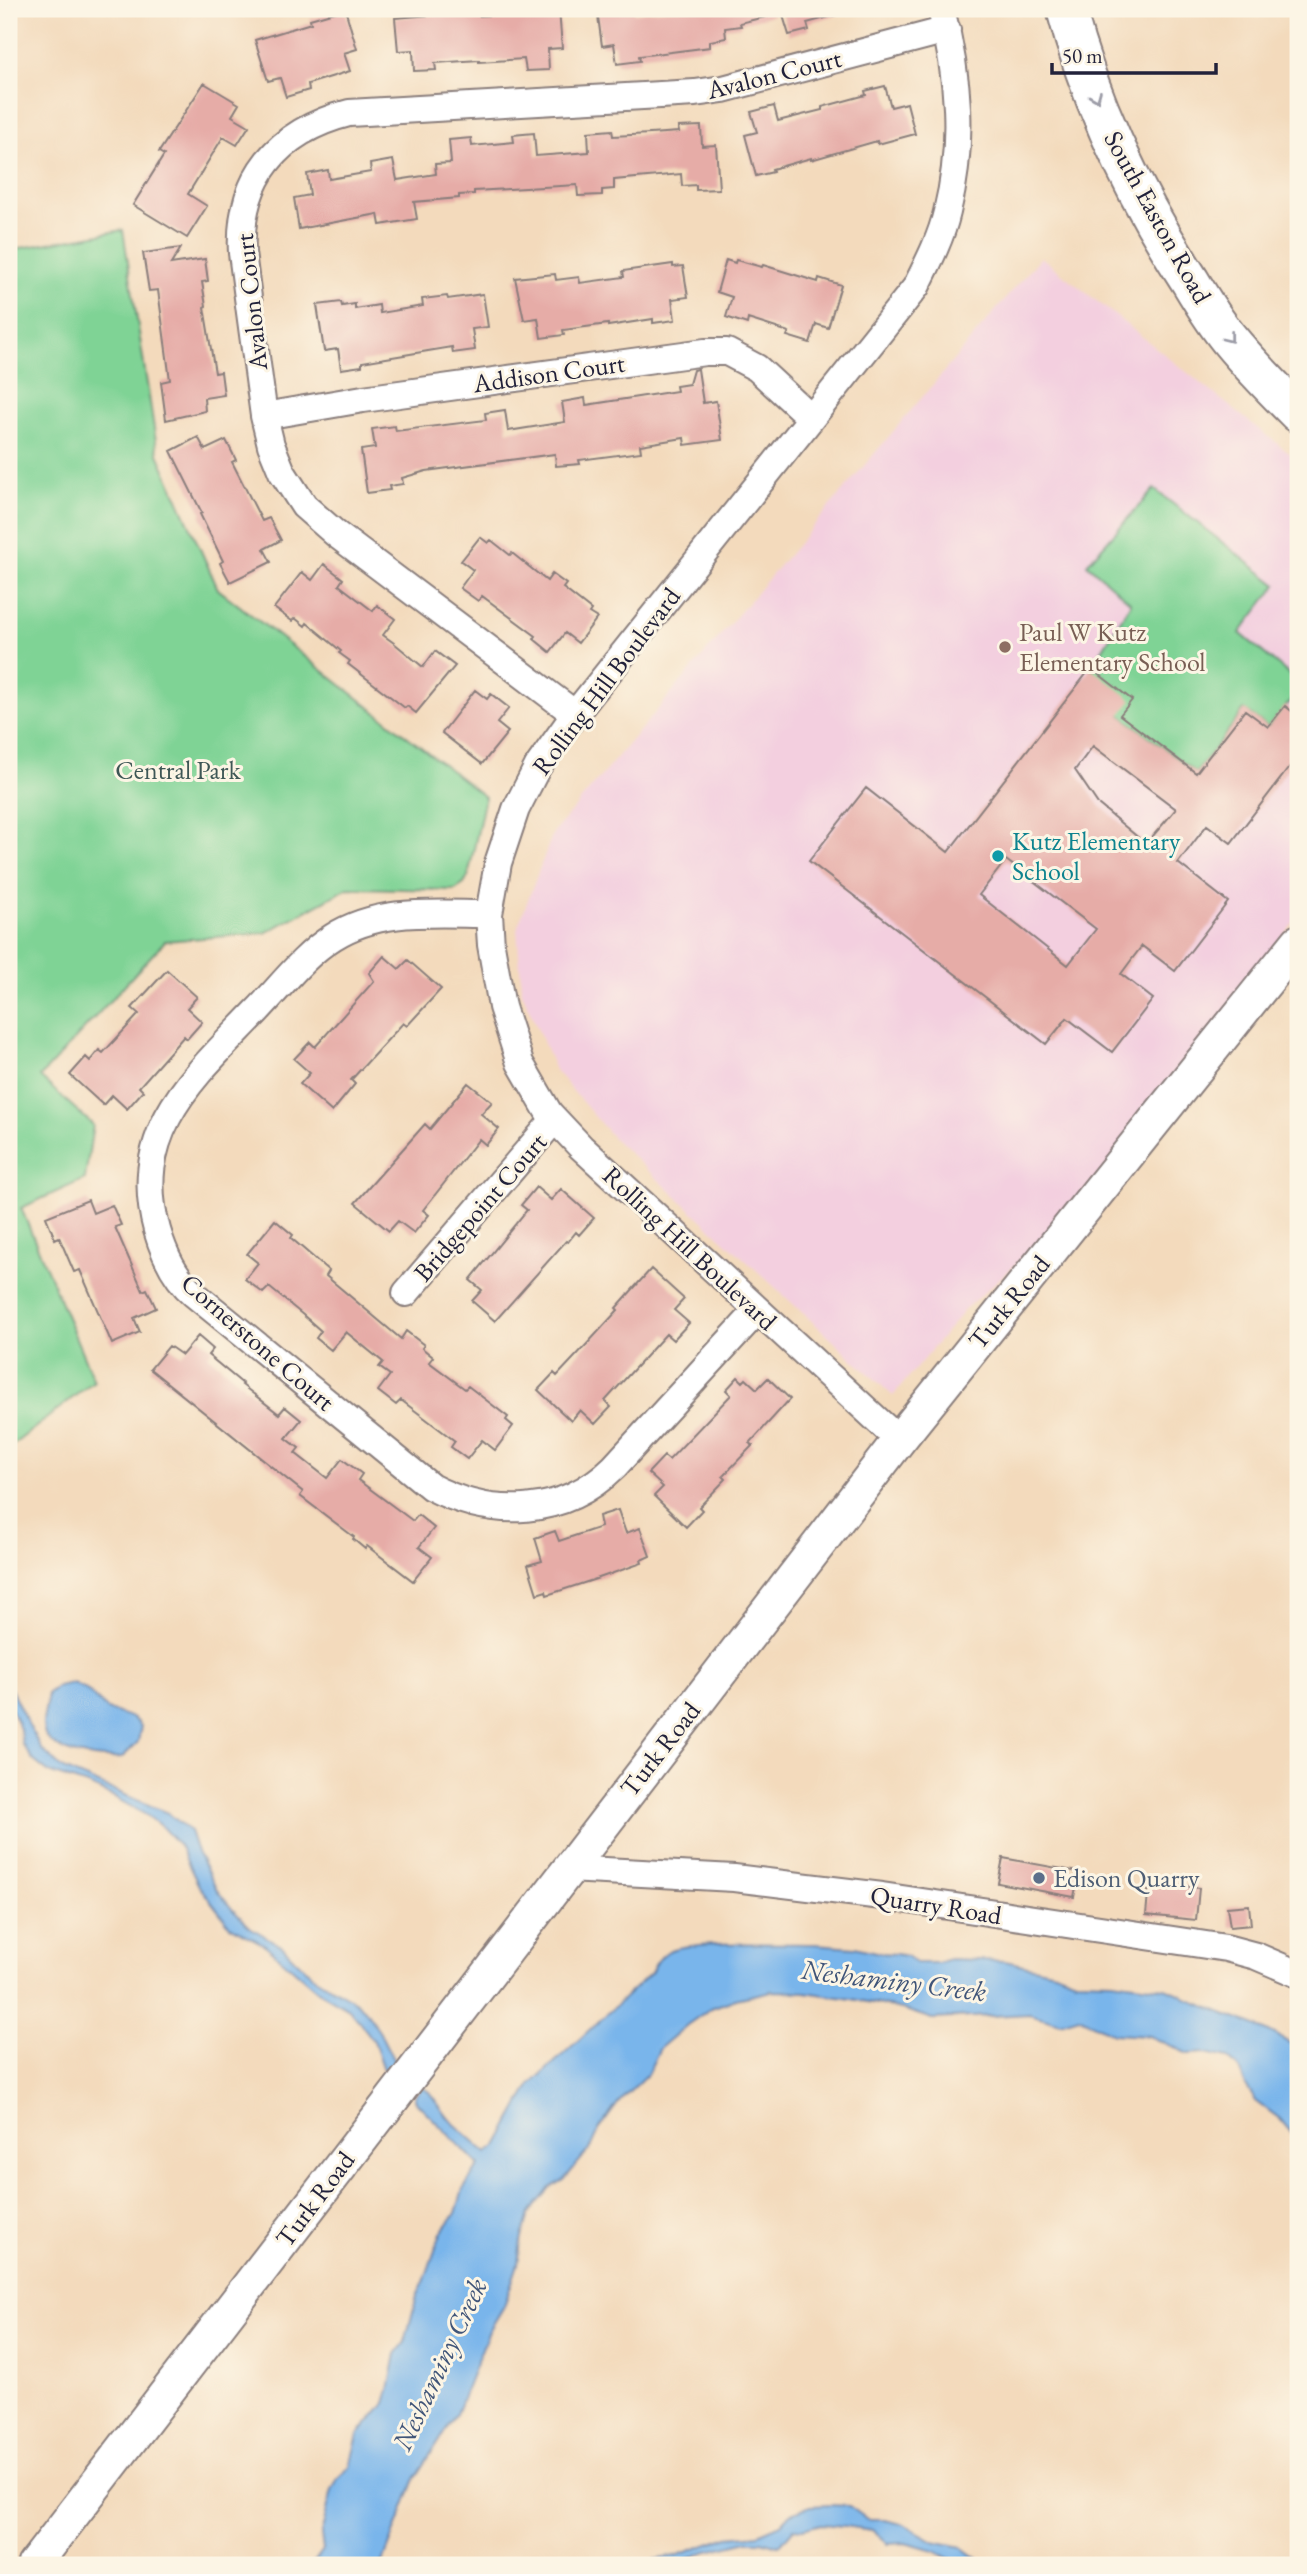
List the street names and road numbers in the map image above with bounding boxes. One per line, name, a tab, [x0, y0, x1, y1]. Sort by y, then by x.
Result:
street label: Avalon Court	[702, 41, 845, 107]
street label: South Easton Road	[1096, 125, 1220, 310]
street label: Avalon Court	[227, 232, 275, 373]
street label: Addison Court	[470, 346, 627, 401]
street label: Rolling Hill Boulevard	[524, 580, 688, 782]
street label: Bridgepoint Court	[406, 1125, 554, 1289]
street label: Rolling Hill Boulevard	[596, 1158, 785, 1338]
street label: Turk Road	[961, 1247, 1058, 1356]
street label: Cornerstone Court	[174, 1266, 342, 1418]
street label: Turk Road	[612, 1694, 708, 1803]
street label: Quarry Road	[868, 1878, 1005, 1932]
street label: Turk Road	[268, 2144, 363, 2254]

